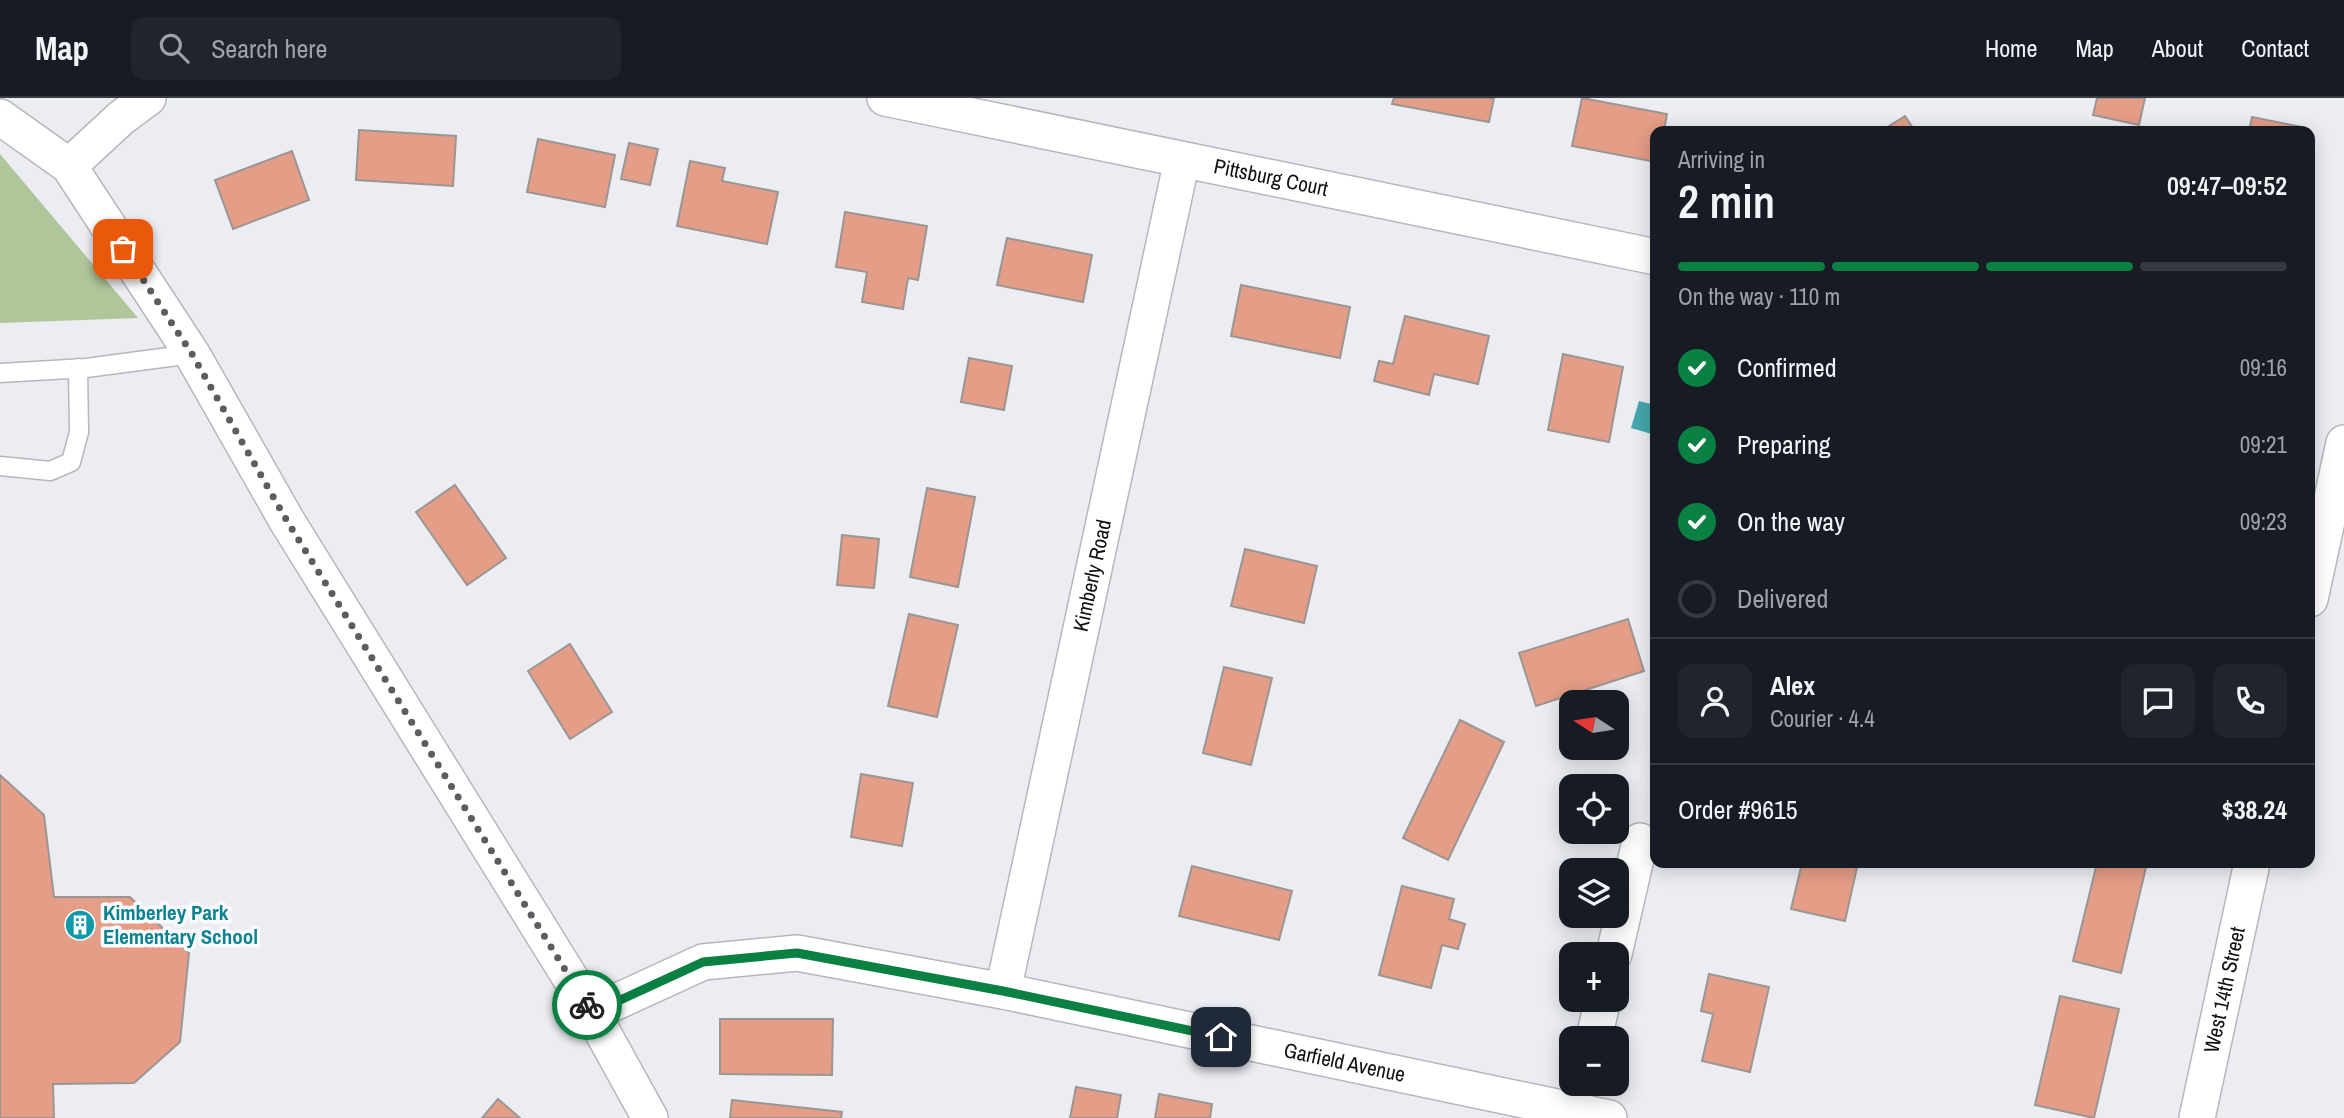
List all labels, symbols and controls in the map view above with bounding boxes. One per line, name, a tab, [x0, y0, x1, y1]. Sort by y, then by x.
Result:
search box	[131, 17, 621, 80]
text: Map	[35, 26, 89, 70]
icon: search	[155, 29, 193, 67]
text: Search here	[211, 31, 327, 66]
text: Home	[1985, 32, 2037, 64]
text: Map	[2075, 32, 2114, 64]
text: About	[2152, 32, 2203, 64]
text: Contact	[2241, 32, 2309, 64]
text: Arriving in	[1678, 144, 1765, 175]
street label: Pittsburg Court	[1211, 151, 1331, 203]
text: 09:47–09:52	[2167, 168, 2287, 203]
text: 2 min	[1678, 170, 1775, 232]
pin	[93, 219, 153, 279]
icon: bag	[104, 230, 142, 268]
text: On the way · 110 m	[1678, 281, 1840, 312]
icon: check	[1678, 349, 1716, 387]
text: Confirmed	[1737, 350, 1837, 385]
text: 09:16	[2240, 352, 2287, 383]
icon: check	[1678, 426, 1716, 464]
text: Preparing	[1737, 427, 1831, 462]
text: 09:21	[2240, 429, 2287, 460]
icon: check	[1678, 503, 1716, 541]
text: On the way	[1737, 504, 1845, 539]
text: 09:23	[2240, 506, 2287, 537]
street label: Kimberly Road	[1066, 517, 1118, 634]
text: Delivered	[1737, 581, 1828, 616]
button: person	[1678, 664, 1752, 738]
button: chat	[2121, 664, 2195, 738]
button: phone	[2213, 664, 2287, 738]
text: Alex	[1770, 668, 1815, 703]
north arrow	[1559, 690, 1629, 760]
map controls	[1559, 690, 1629, 1096]
text: Courier · 4.4	[1770, 703, 1875, 734]
button: locate	[1559, 774, 1629, 844]
text: Order #9615	[1678, 792, 1798, 827]
text: $38.24	[2222, 792, 2287, 827]
button: layers	[1559, 858, 1629, 928]
place label: Kimberley Park Elementary School	[103, 898, 258, 951]
building icon: Kimberley Park Elementary School	[63, 908, 97, 942]
street label: West 14th Street	[2196, 924, 2252, 1055]
button: +	[1559, 942, 1629, 1012]
courier	[552, 970, 622, 1040]
icon: bike	[568, 986, 606, 1024]
pin	[1191, 1007, 1251, 1067]
icon: home	[1202, 1018, 1240, 1056]
button: −	[1559, 1026, 1629, 1096]
street label: Garfield Avenue	[1281, 1035, 1408, 1089]

